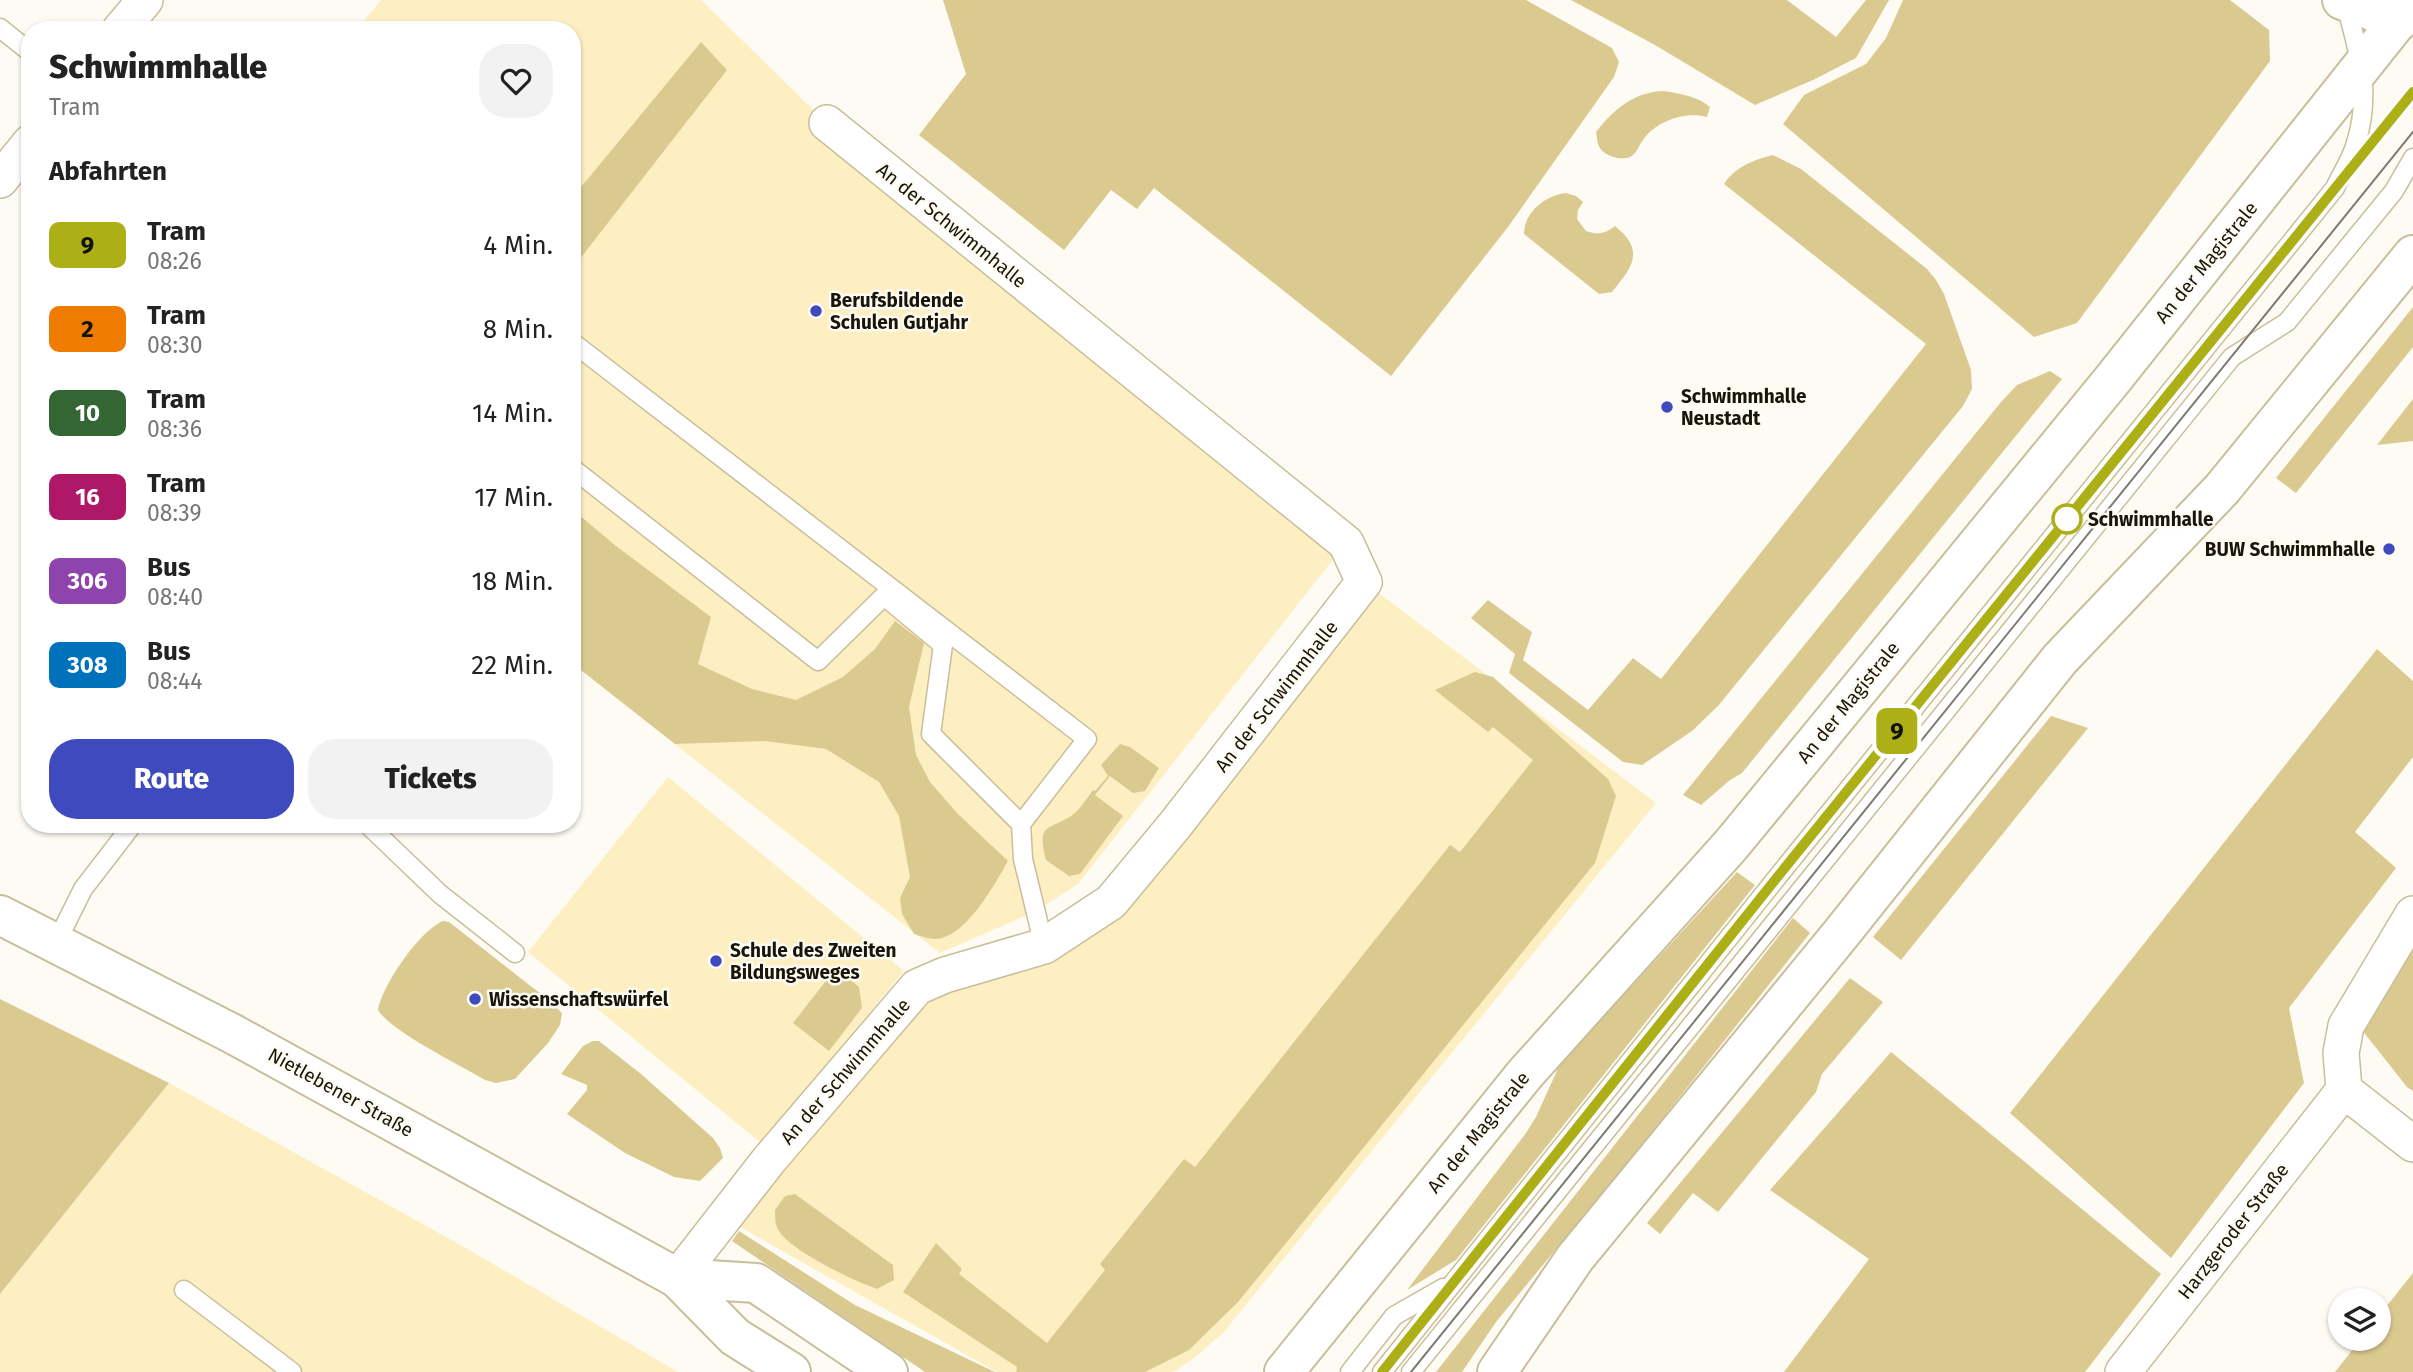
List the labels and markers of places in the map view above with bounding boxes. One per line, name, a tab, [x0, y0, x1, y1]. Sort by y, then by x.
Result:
place label: Berufsbildende Schulen Gutjahr	[830, 289, 968, 334]
marker: Berufsbildende Schulen Gutjahr	[808, 303, 824, 319]
place label: Schwimmhalle Neustadt	[1681, 385, 1807, 430]
marker: Schwimmhalle Neustadt	[1659, 399, 1675, 415]
marker: Schwimmhalle	[2052, 504, 2082, 534]
place label: Schwimmhalle	[2088, 508, 2214, 531]
place label: BUW Schwimmhalle	[2205, 538, 2375, 561]
marker: BUW Schwimmhalle	[2381, 541, 2397, 557]
place label: Schule des Zweiten Bildungsweges	[730, 939, 897, 984]
marker: Schule des Zweiten Bildungsweges	[708, 953, 724, 969]
place label: Wissenschaftswürfel	[489, 988, 669, 1011]
marker: Wissenschaftswürfel	[467, 991, 483, 1007]

